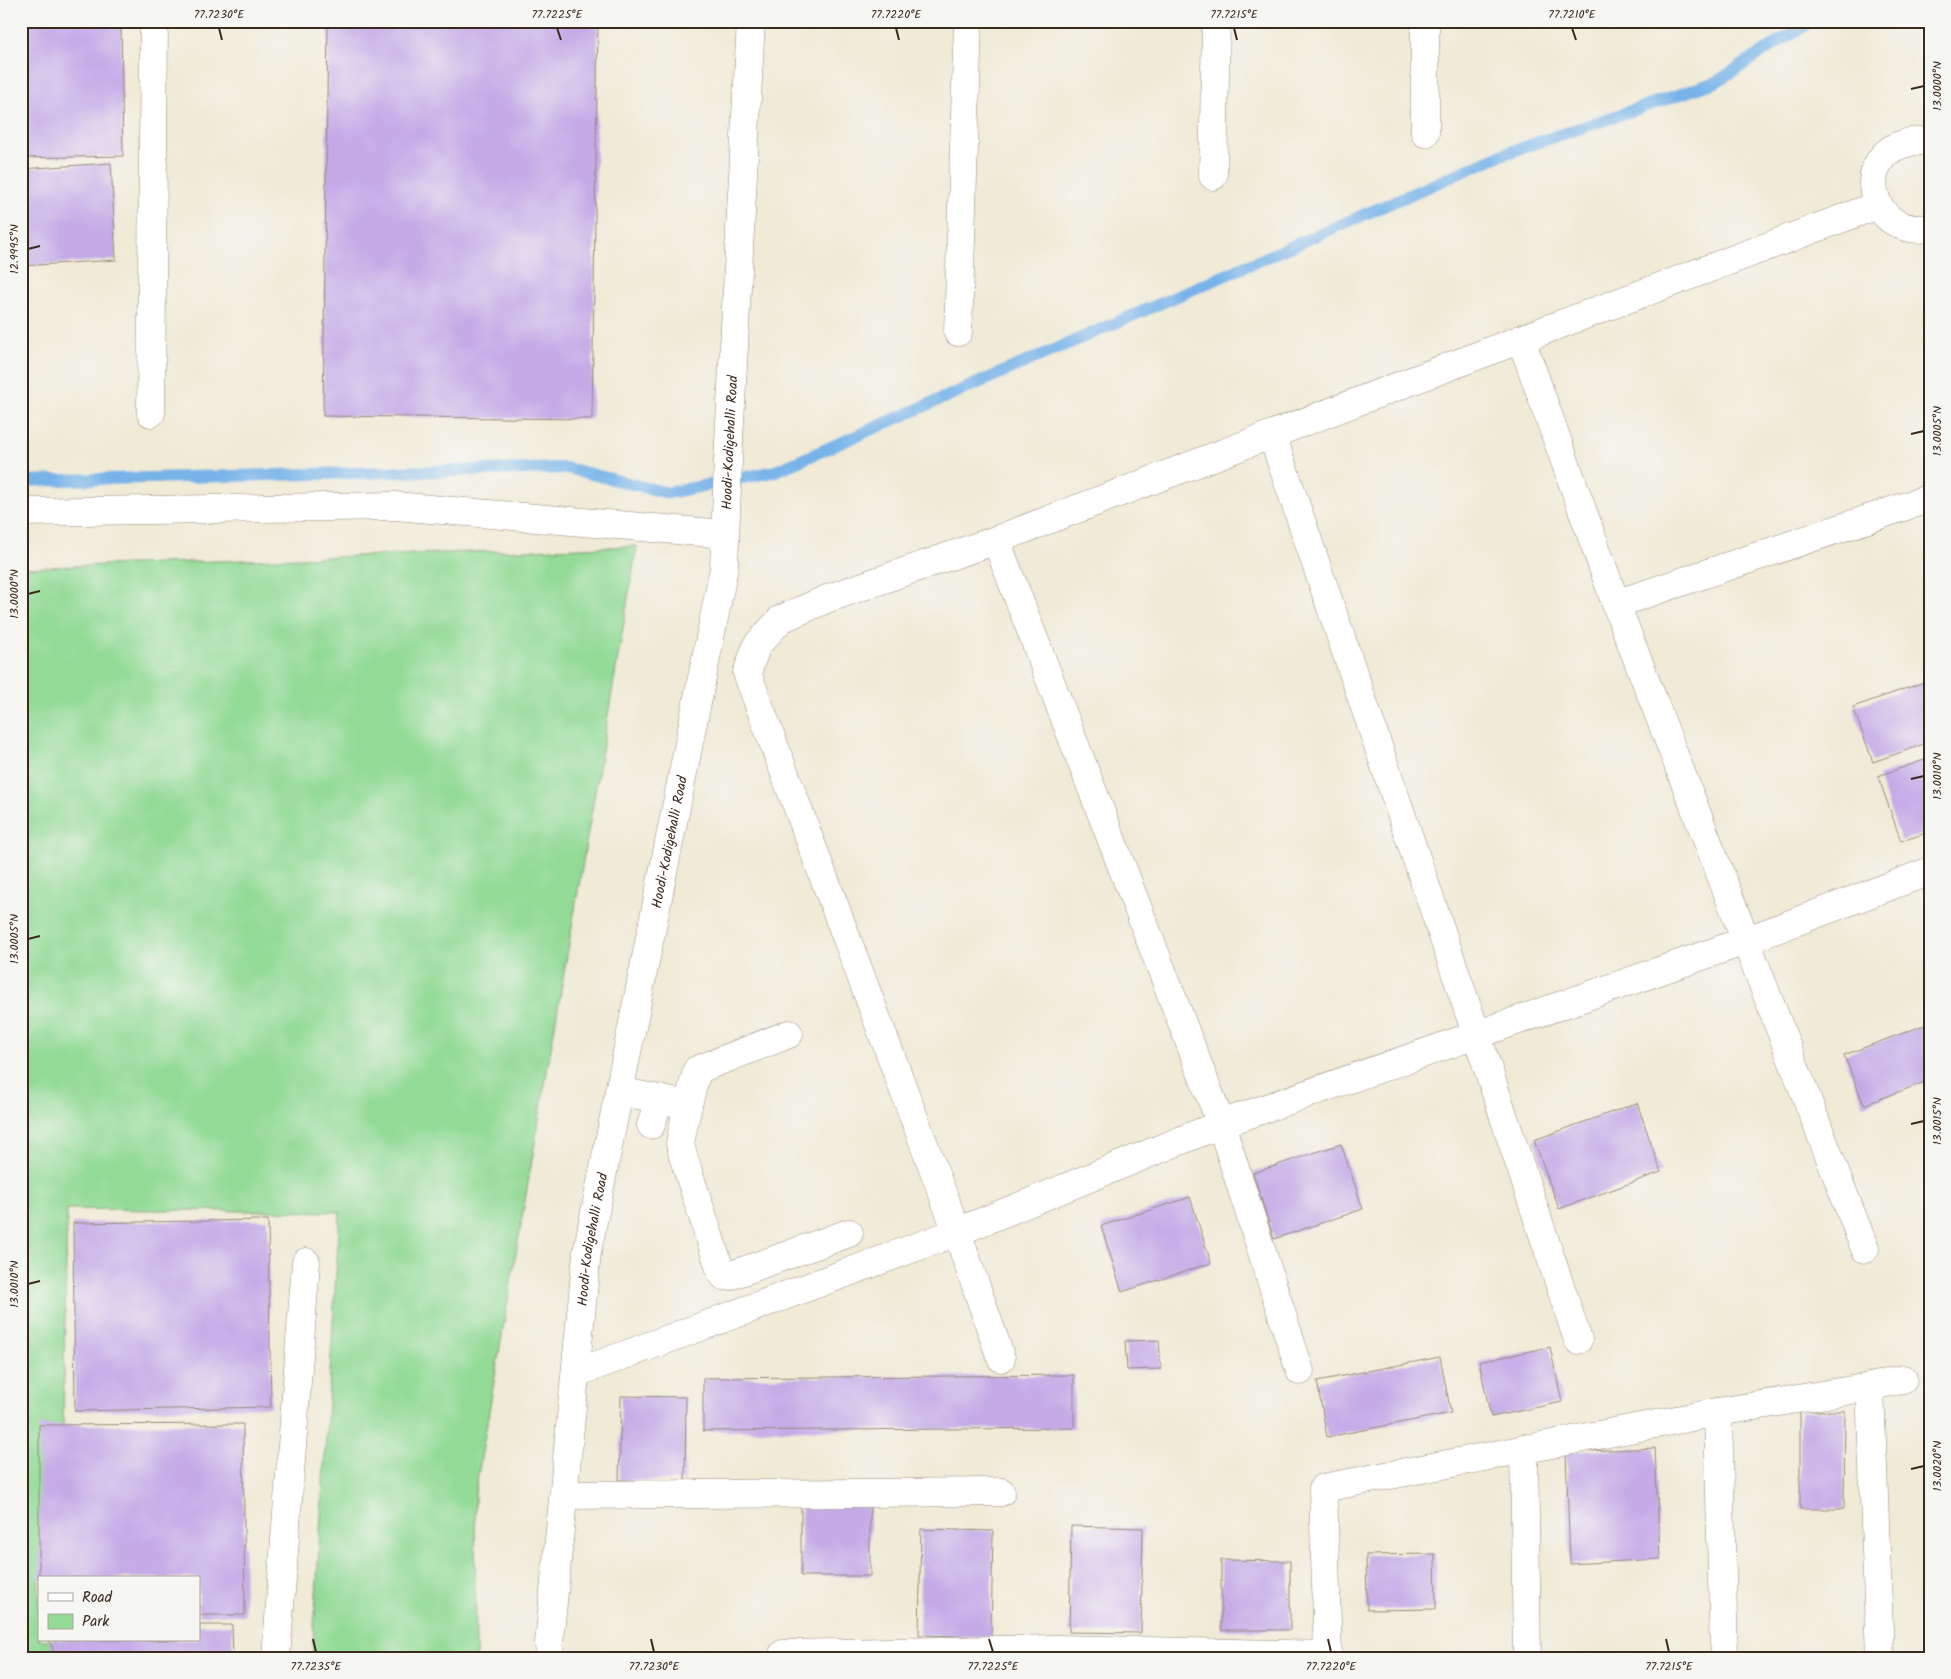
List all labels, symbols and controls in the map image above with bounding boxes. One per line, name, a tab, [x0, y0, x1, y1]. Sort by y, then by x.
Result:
text: 77.7230°E	[194, 5, 245, 24]
text: 77.7225°E	[532, 5, 583, 24]
text: 77.7220°E	[871, 5, 922, 24]
text: 77.7215°E	[1210, 5, 1259, 24]
text: 77.7210°E	[1548, 5, 1597, 24]
text: 13.0000°N	[1928, 61, 1947, 111]
text: 12.9995°N	[5, 224, 24, 274]
street label: Hoodi-Kodigehalli Road	[716, 374, 745, 510]
text: 13.0005°N	[1928, 406, 1947, 456]
text: 13.0000°N	[5, 569, 24, 619]
text: 13.0010°N	[1928, 752, 1947, 800]
street label: Hoodi-Kodigehalli Road	[646, 773, 694, 910]
text: 13.0005°N	[5, 914, 24, 964]
text: 13.0015°N	[1928, 1097, 1947, 1145]
street label: Hoodi-Kodigehalli Road	[572, 1170, 615, 1307]
text: 13.0010°N	[5, 1260, 24, 1308]
text: 13.0020°N	[1928, 1441, 1947, 1491]
legend	[38, 1576, 200, 1642]
text: Road	[82, 1586, 113, 1610]
text: Park	[82, 1610, 110, 1634]
text: 77.7235°E	[291, 1657, 342, 1676]
text: 77.7230°E	[629, 1657, 680, 1676]
text: 77.7225°E	[968, 1657, 1019, 1676]
text: 77.7220°E	[1306, 1657, 1357, 1676]
text: 77.7215°E	[1645, 1657, 1694, 1676]

